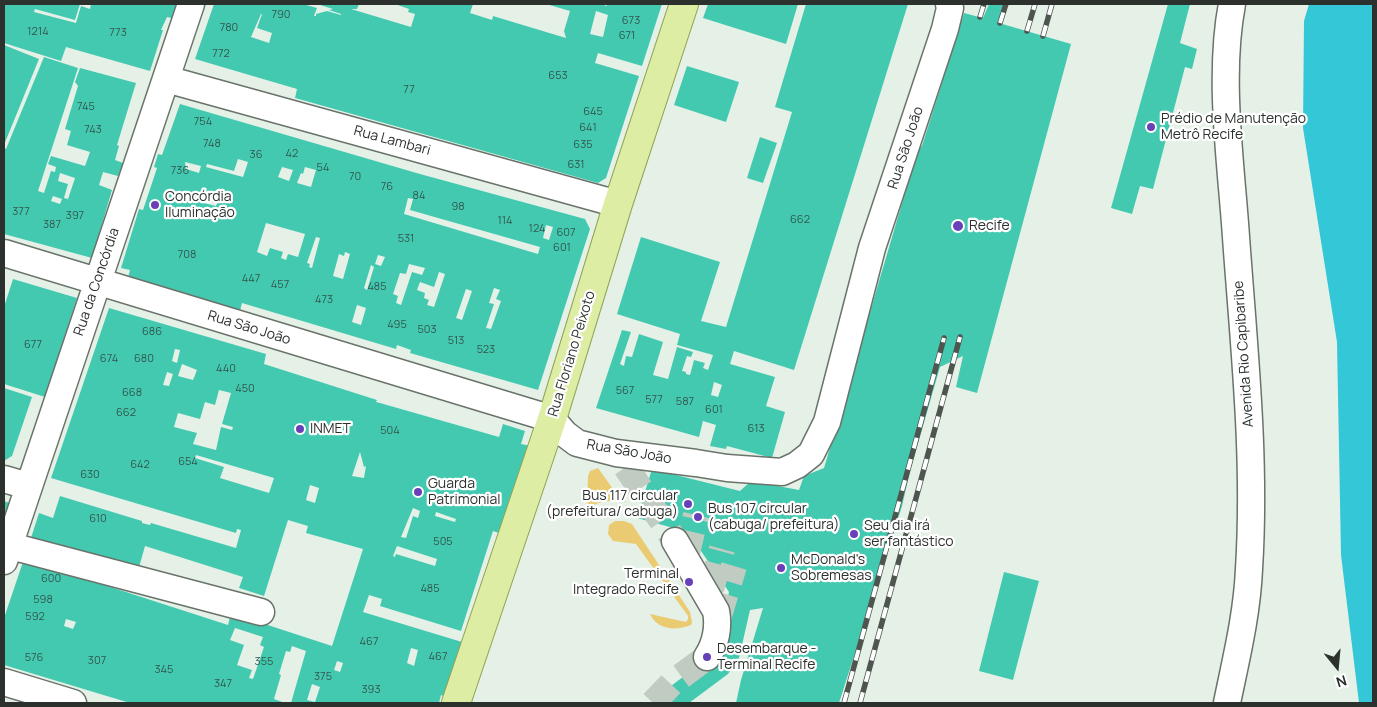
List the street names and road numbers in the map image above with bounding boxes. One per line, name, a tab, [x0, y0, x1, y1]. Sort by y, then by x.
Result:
street label: Rua São João	[885, 104, 927, 192]
street label: Rua Lambari	[352, 123, 432, 159]
street label: Rua da Concórdia	[71, 226, 123, 338]
street label: Avenida Rio Capibaribe	[1230, 280, 1258, 428]
street label: Rua Floriano Peixoto	[545, 289, 599, 419]
street label: Rua São João	[205, 307, 293, 349]
street label: Rua São João	[585, 436, 673, 468]

